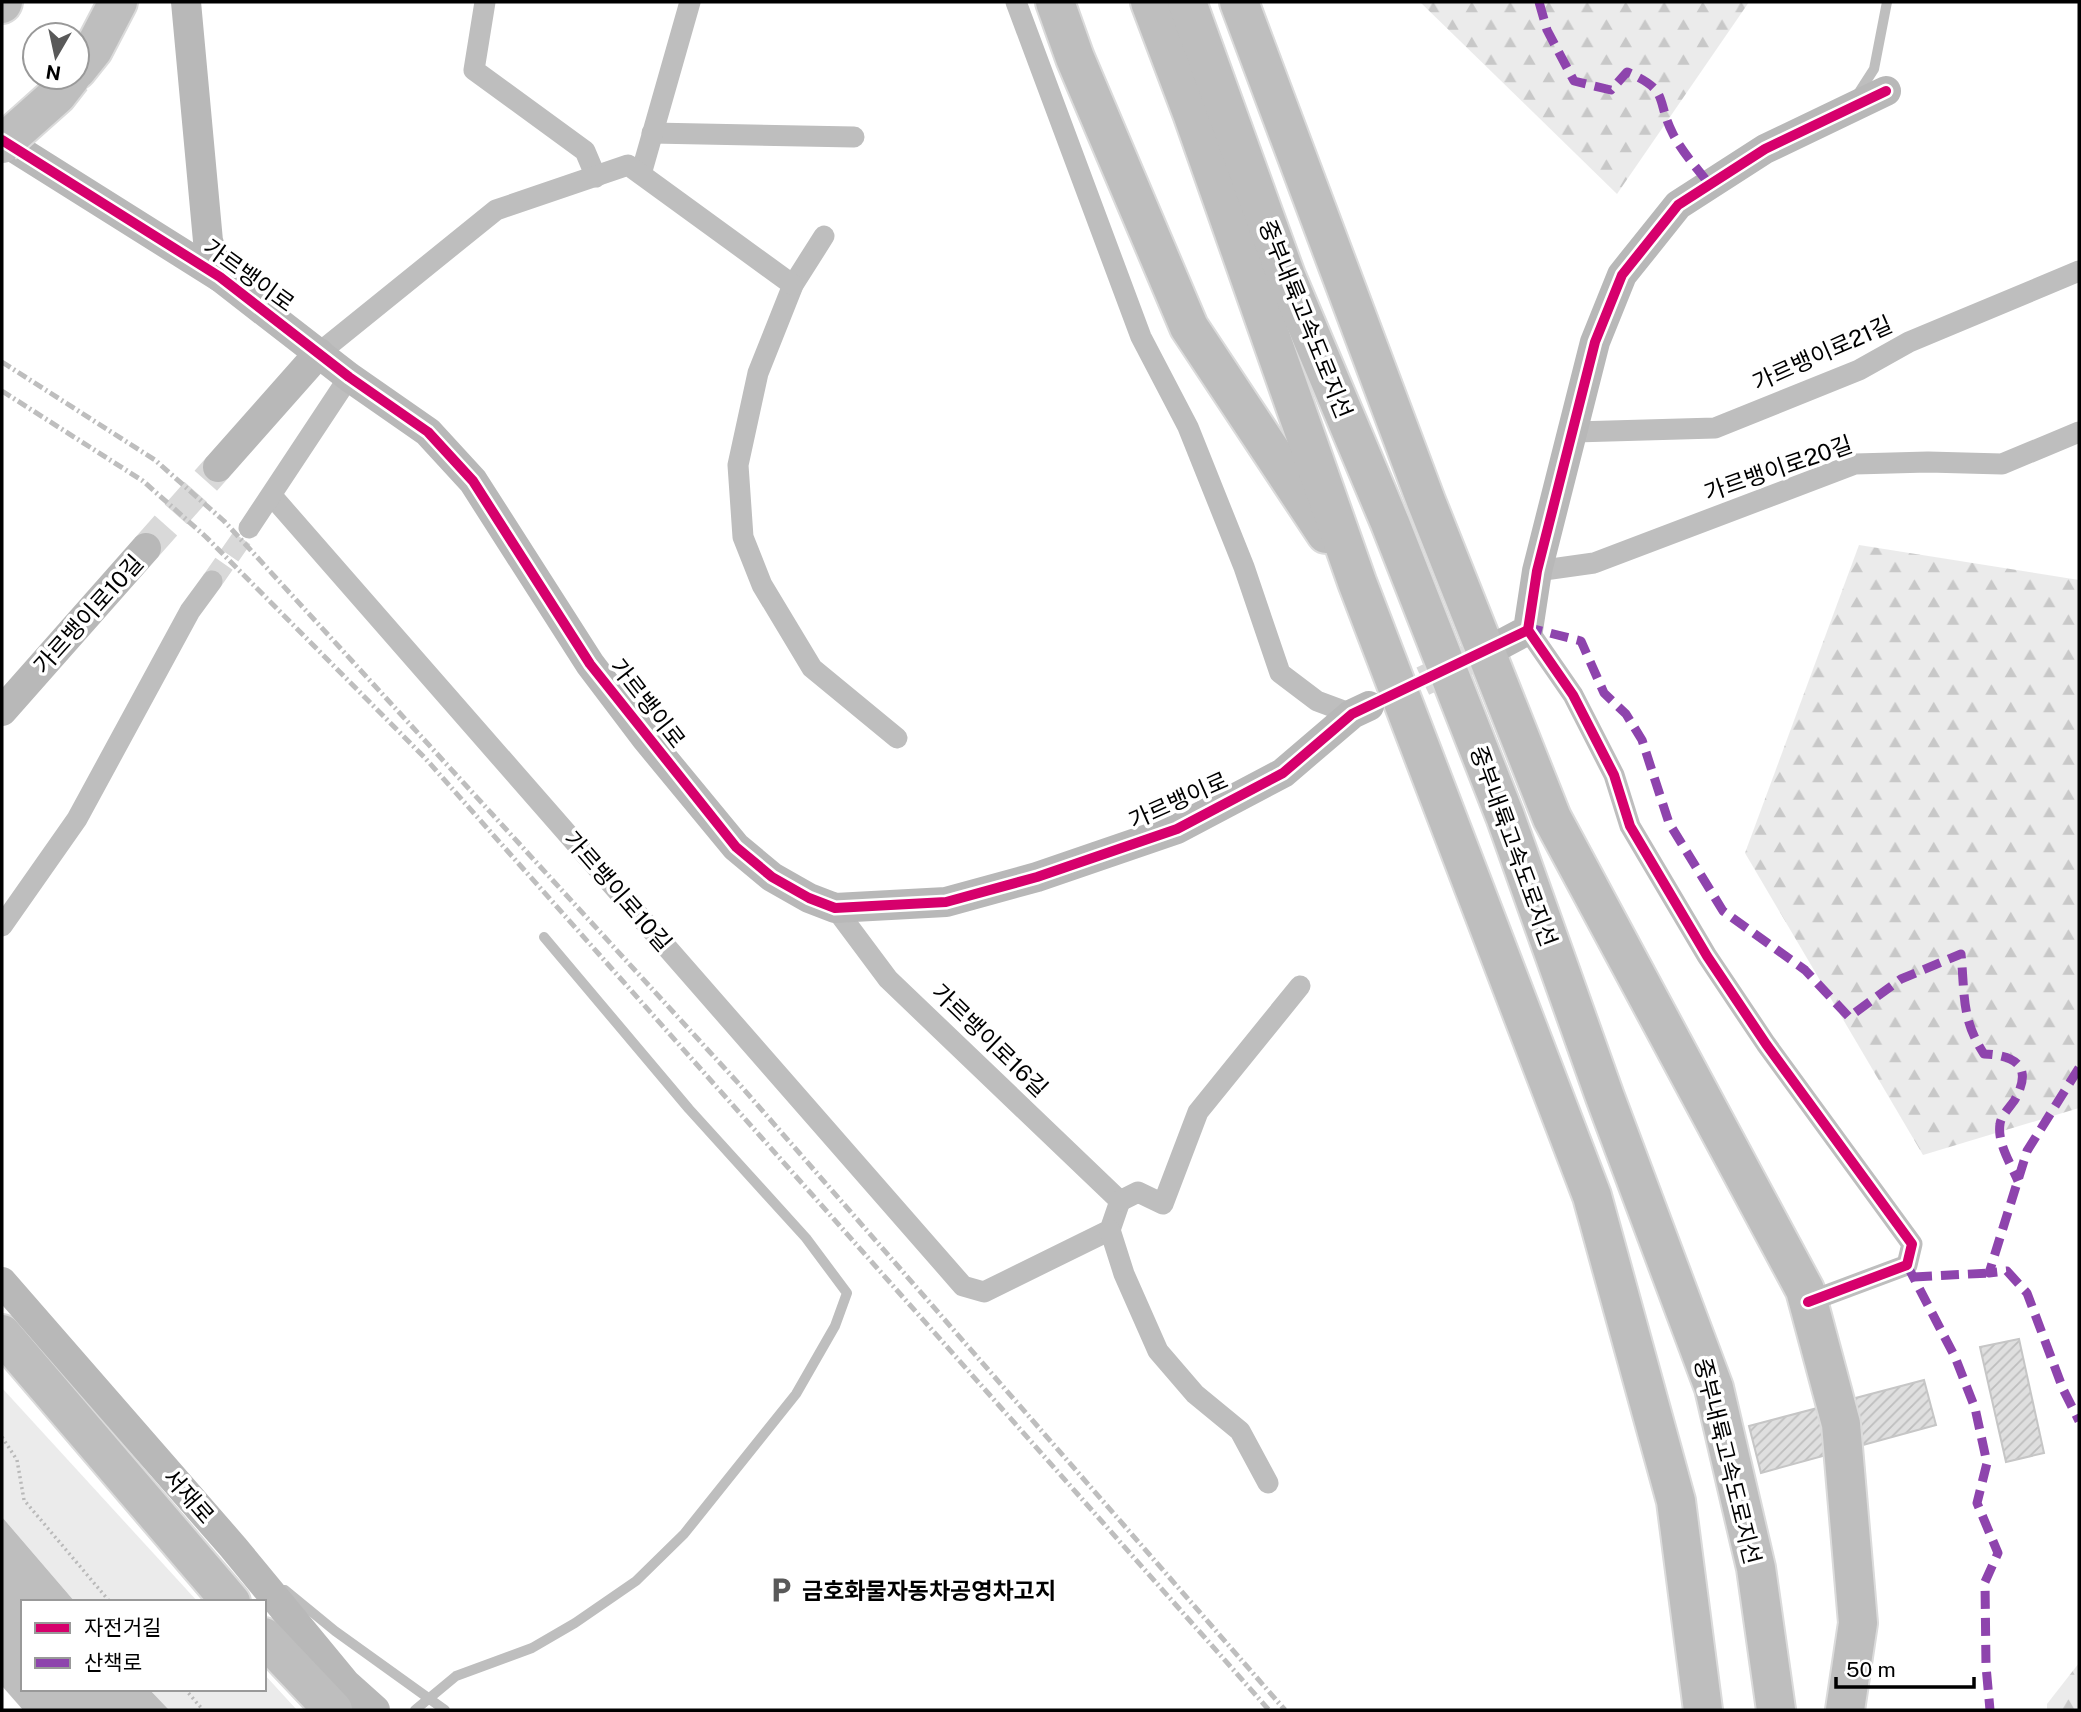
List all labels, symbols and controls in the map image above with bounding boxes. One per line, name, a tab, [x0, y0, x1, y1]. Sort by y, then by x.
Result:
north arrow	[21, 21, 91, 91]
text: N	[44, 61, 62, 85]
street label: 중부내륙고속도로지선	[1254, 216, 1358, 422]
street label: 가르뱅이로	[198, 233, 300, 317]
street label: 가르뱅이로21길	[1748, 310, 1896, 396]
street label: 가르뱅이로20길	[1700, 430, 1856, 506]
street label: 가르뱅이로10길	[28, 549, 148, 679]
street label: 가르뱅이로	[605, 653, 691, 753]
street label: 중부내륙고속도로지선	[1465, 742, 1563, 950]
street label: 가르뱅이로	[1124, 766, 1232, 834]
street label: 가르뱅이로10길	[558, 825, 678, 957]
street label: 가르뱅이로16길	[926, 978, 1054, 1102]
street label: 중부내륙고속도로지선	[1689, 1355, 1767, 1567]
street label: 서재로	[158, 1463, 220, 1529]
parking icon: 금호화물자동차공영차고지	[766, 1575, 796, 1605]
place label: 금호화물자동차공영차고지	[802, 1577, 1056, 1604]
legend	[21, 1600, 266, 1691]
text: 자전거길	[84, 1615, 161, 1640]
scale bar	[1836, 1646, 1974, 1690]
text: 산책로	[84, 1650, 142, 1675]
text: 50 m	[1846, 1657, 1896, 1682]

